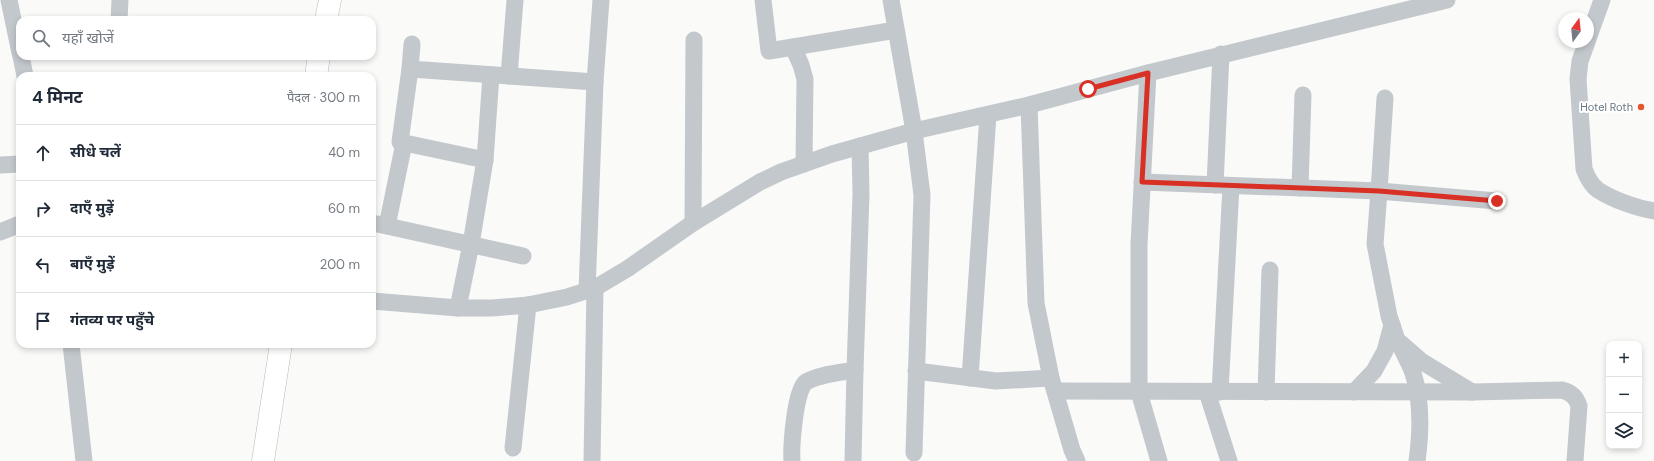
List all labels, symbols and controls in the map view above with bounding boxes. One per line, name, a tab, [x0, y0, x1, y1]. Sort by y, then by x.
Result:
north arrow	[1558, 12, 1594, 48]
search box	[16, 16, 376, 60]
icon: search	[30, 27, 52, 49]
text: यहाँ खोजें	[62, 28, 114, 48]
route start	[1079, 80, 1097, 98]
text: 4 मिनट	[32, 86, 83, 108]
text: पैदल · 300 m	[287, 89, 360, 106]
place label: Hotel Roth	[1580, 100, 1633, 114]
marker: Hotel Roth	[1636, 102, 1646, 112]
icon: ahead	[32, 142, 54, 164]
text: सीधे चलें	[70, 142, 121, 162]
text: 40 m	[328, 144, 360, 161]
route end	[1488, 192, 1506, 210]
icon: right	[32, 198, 54, 220]
text: दाएँ मुड़ें	[70, 198, 114, 218]
text: 60 m	[328, 200, 360, 217]
icon: left	[32, 254, 54, 276]
text: बाएँ मुड़ें	[70, 254, 115, 274]
text: 200 m	[320, 256, 360, 273]
icon: arrive	[32, 310, 54, 332]
text: गंतव्य पर पहुँचे	[70, 310, 154, 330]
map controls	[1606, 341, 1642, 449]
button: +	[1606, 341, 1642, 377]
button: −	[1606, 377, 1642, 413]
button: layers	[1606, 413, 1642, 449]

